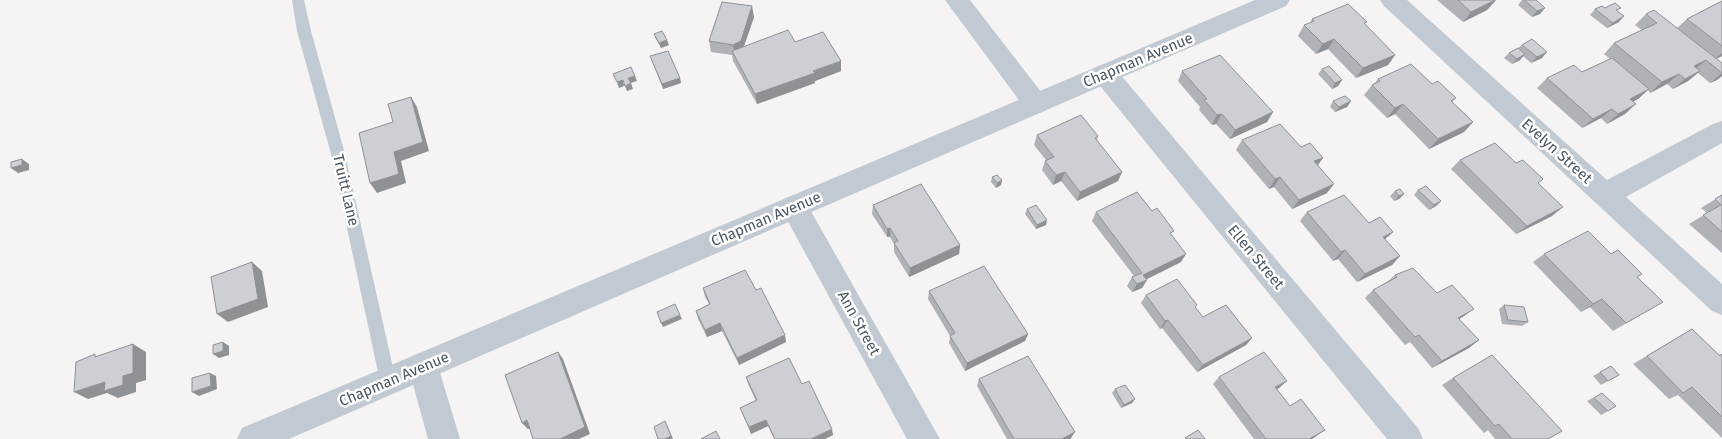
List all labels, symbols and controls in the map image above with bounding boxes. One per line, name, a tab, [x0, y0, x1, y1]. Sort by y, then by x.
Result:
street label: Chapman Avenue	[1080, 29, 1196, 91]
street label: Evelyn Street	[1518, 115, 1596, 188]
street label: Truitt Lane	[329, 152, 363, 228]
street label: Chapman Avenue	[708, 188, 824, 250]
street label: Ellen Street	[1224, 221, 1288, 293]
street label: Ann Street	[834, 288, 884, 359]
street label: Chapman Avenue	[336, 348, 452, 410]

